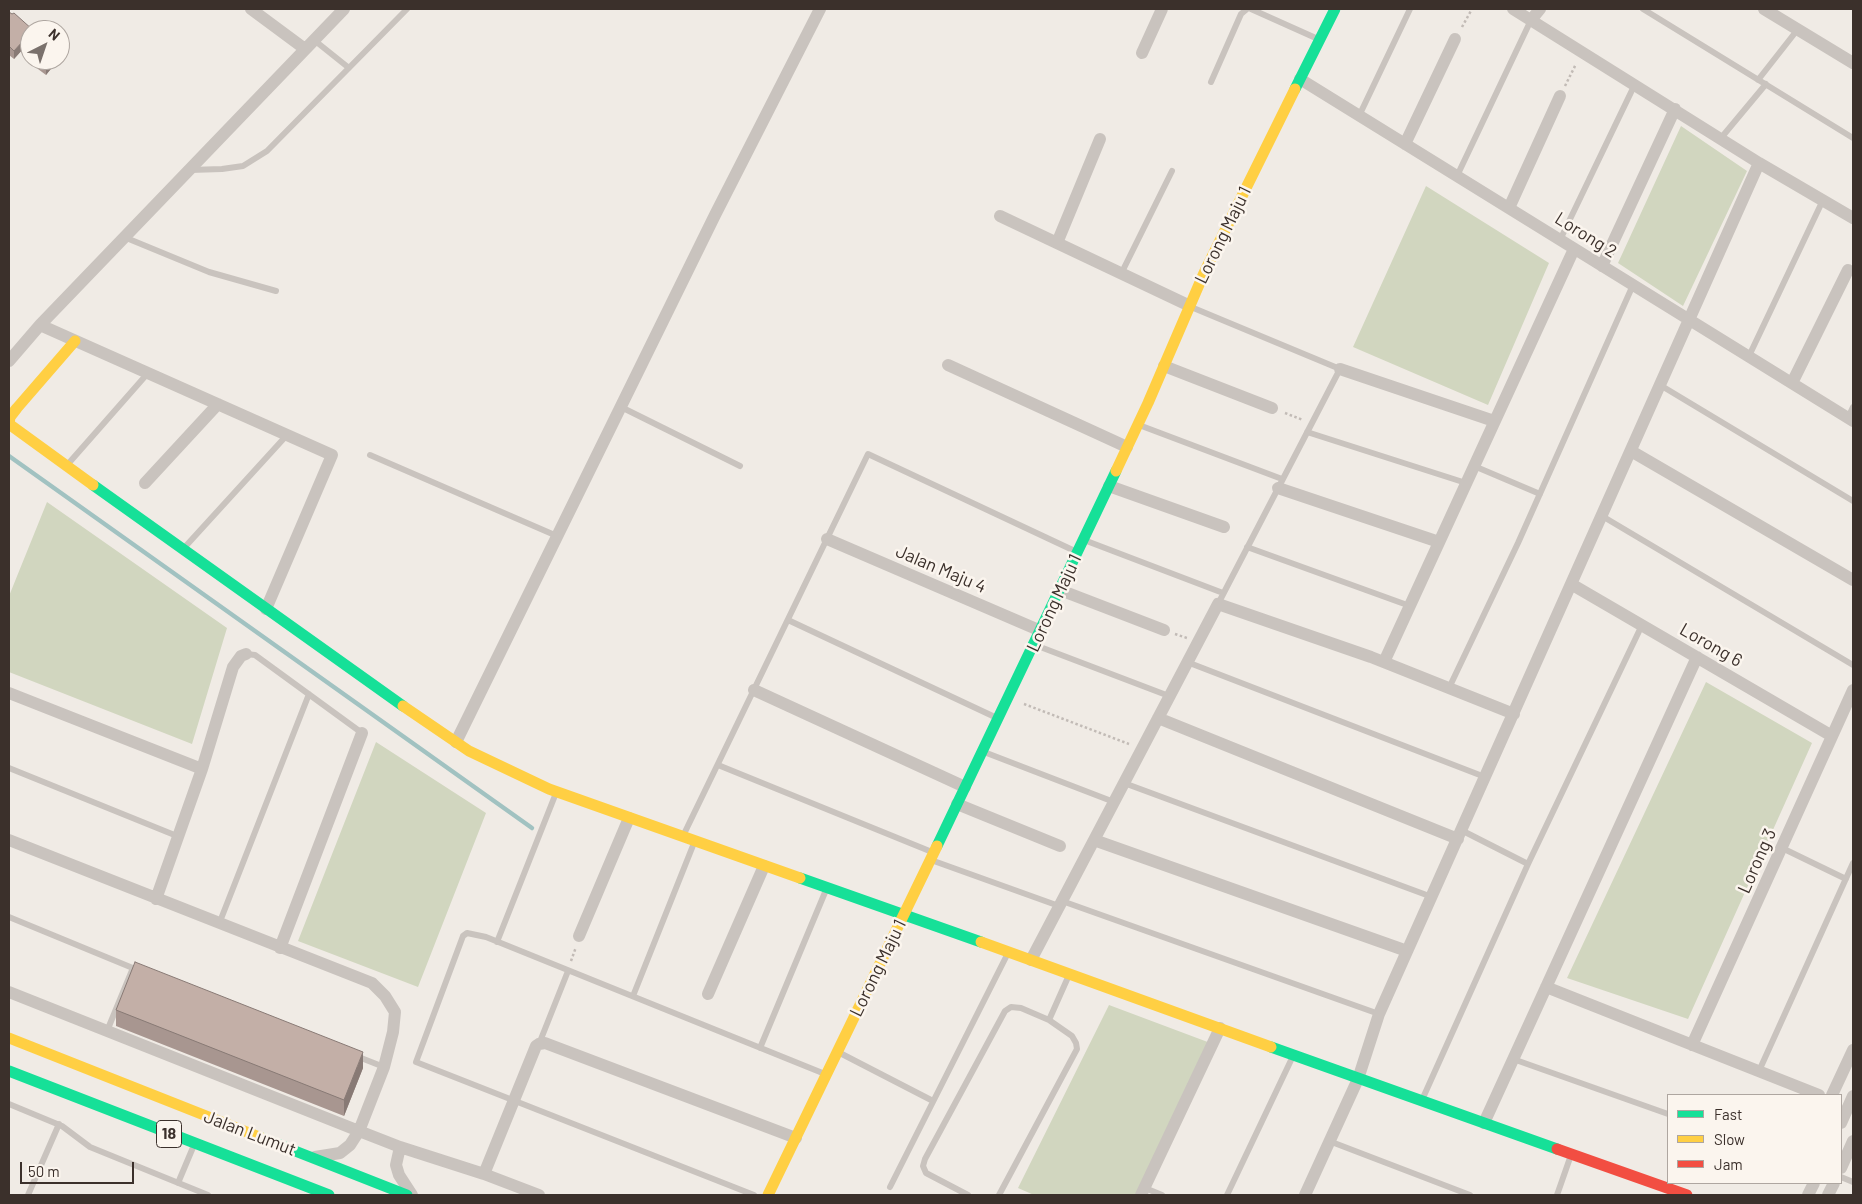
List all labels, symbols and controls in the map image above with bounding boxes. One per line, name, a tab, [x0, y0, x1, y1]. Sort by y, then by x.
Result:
north arrow	[20, 20, 70, 70]
text: N	[45, 25, 64, 44]
street label: Lorong Maju 1	[1190, 183, 1256, 287]
street label: Lorong 2	[1551, 208, 1621, 262]
street label: Jalan Maju 4	[893, 540, 989, 598]
street label: Lorong Maju 1	[1022, 551, 1086, 655]
street label: Lorong 6	[1676, 619, 1746, 671]
street label: Lorong 3	[1733, 825, 1781, 897]
street label: Lorong Maju 1	[845, 916, 911, 1020]
legend	[1667, 1094, 1842, 1184]
text: Fast	[1714, 1105, 1742, 1123]
street label: Jalan Lumut	[201, 1106, 299, 1160]
road number: 18	[156, 1120, 182, 1148]
text: Slow	[1714, 1130, 1745, 1148]
scale bar	[22, 1152, 136, 1184]
text: Jam	[1714, 1155, 1743, 1173]
text: 50 m	[28, 1162, 60, 1180]

